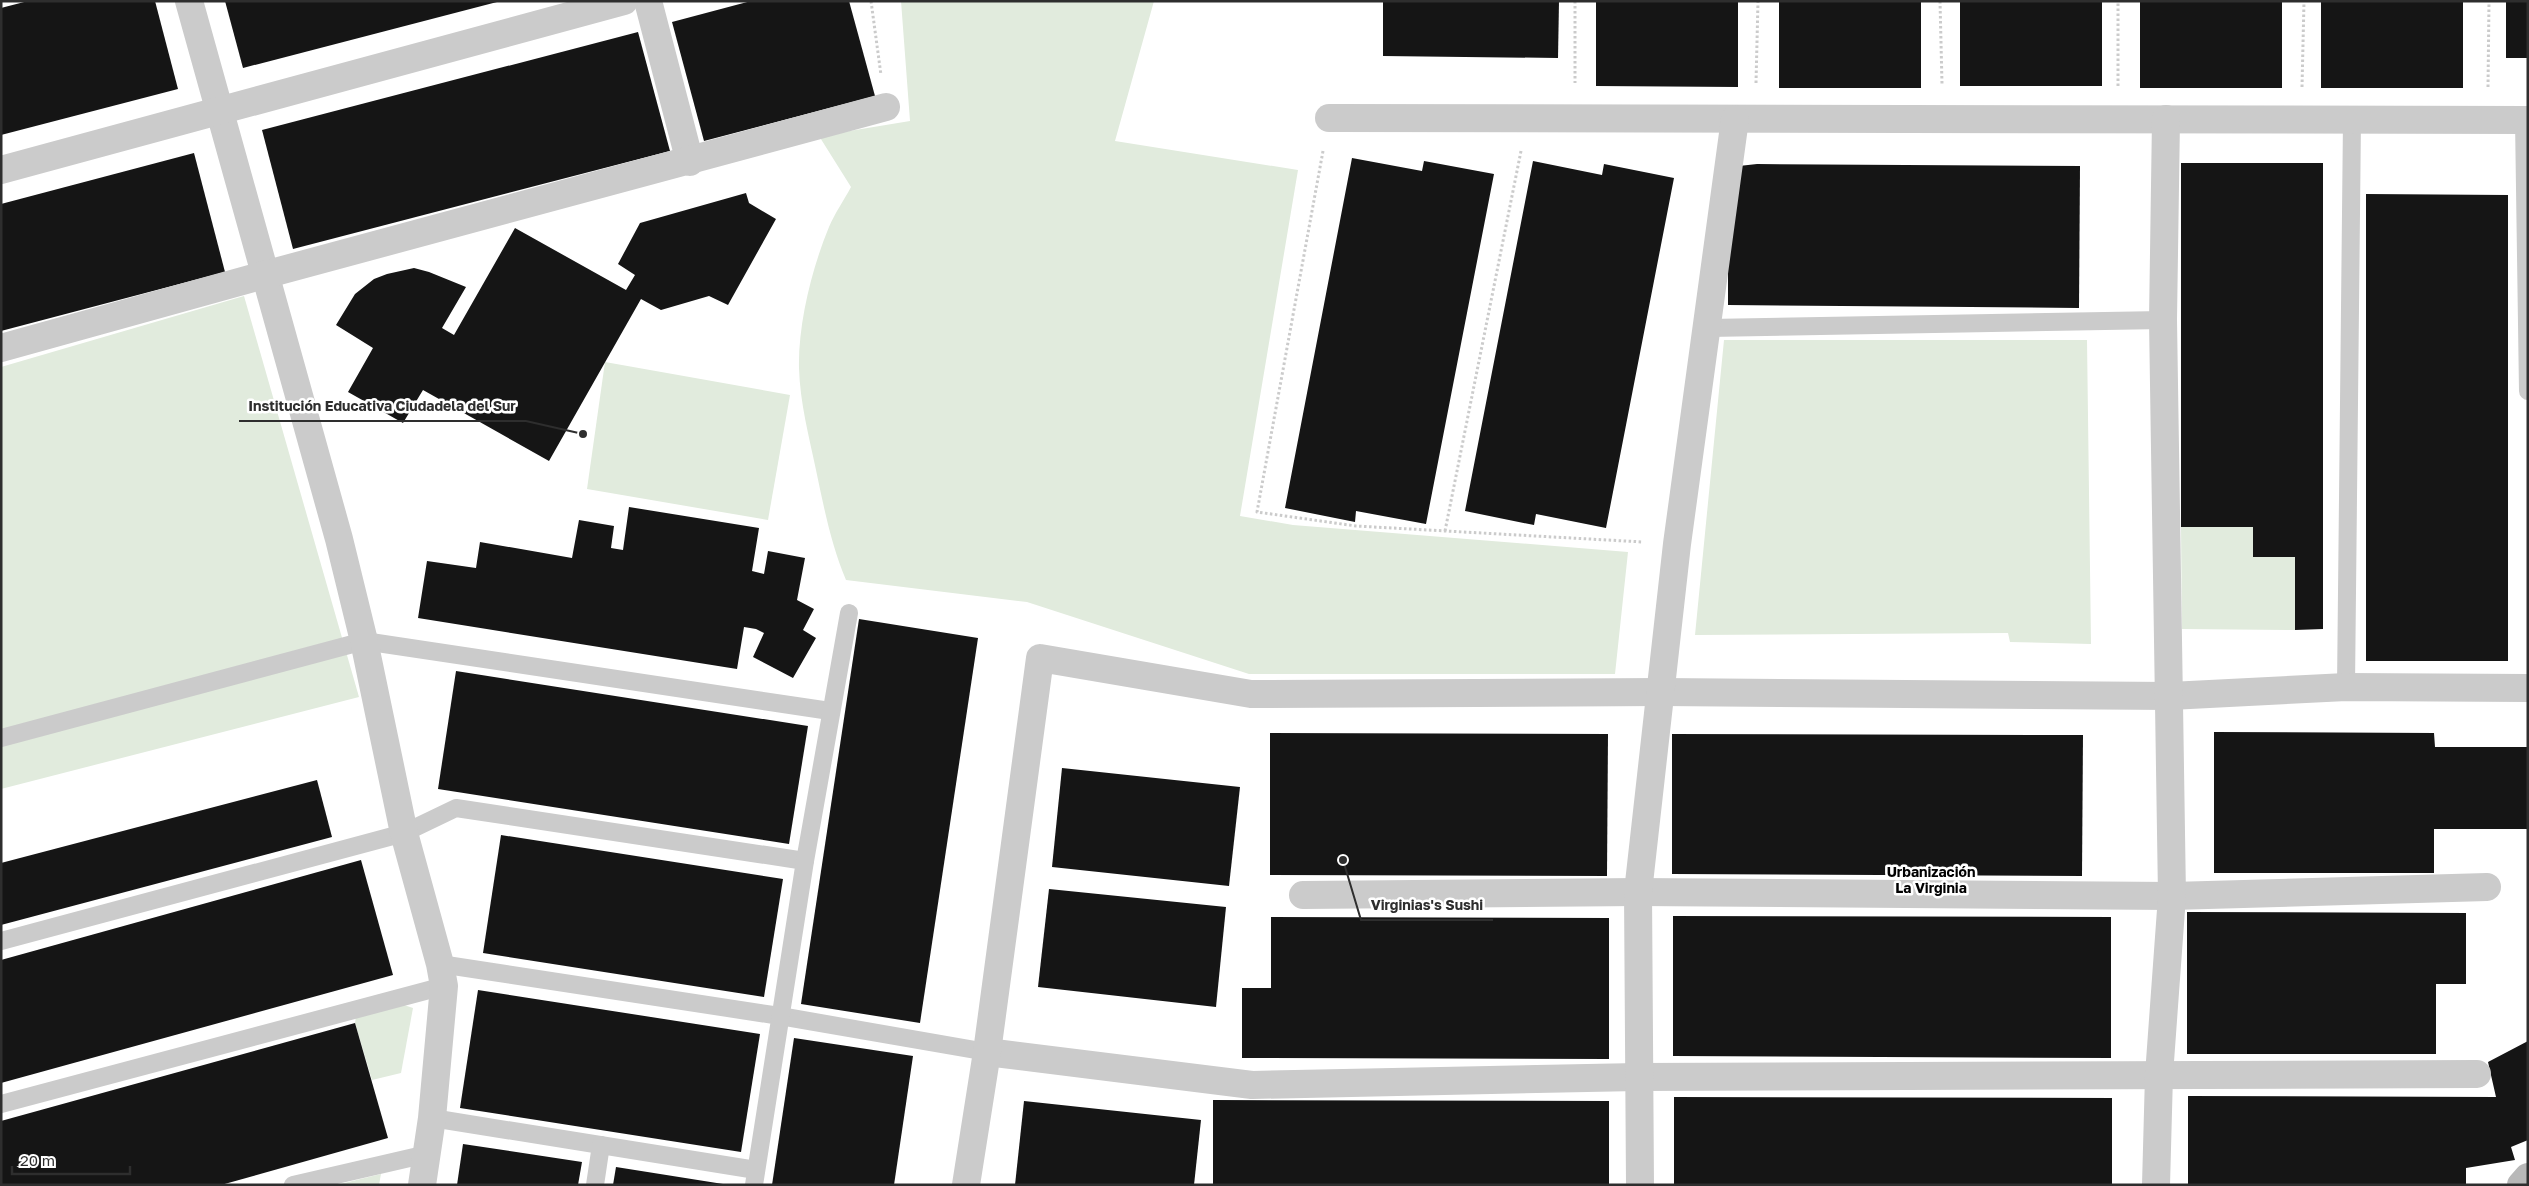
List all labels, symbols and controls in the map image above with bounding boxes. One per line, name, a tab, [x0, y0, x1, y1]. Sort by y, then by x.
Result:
callout: Institución Educativa Ciudadela del Sur	[239, 392, 526, 421]
text: Institución Educativa Ciudadela del Sur	[248, 397, 516, 414]
district label: Urbanización La Virginia	[1887, 863, 1975, 896]
callout: Virginias's Sushi	[1361, 891, 1493, 920]
text: Virginias's Sushi	[1371, 896, 1483, 913]
scale bar	[12, 1144, 130, 1176]
text: 20 m	[20, 1151, 55, 1169]

